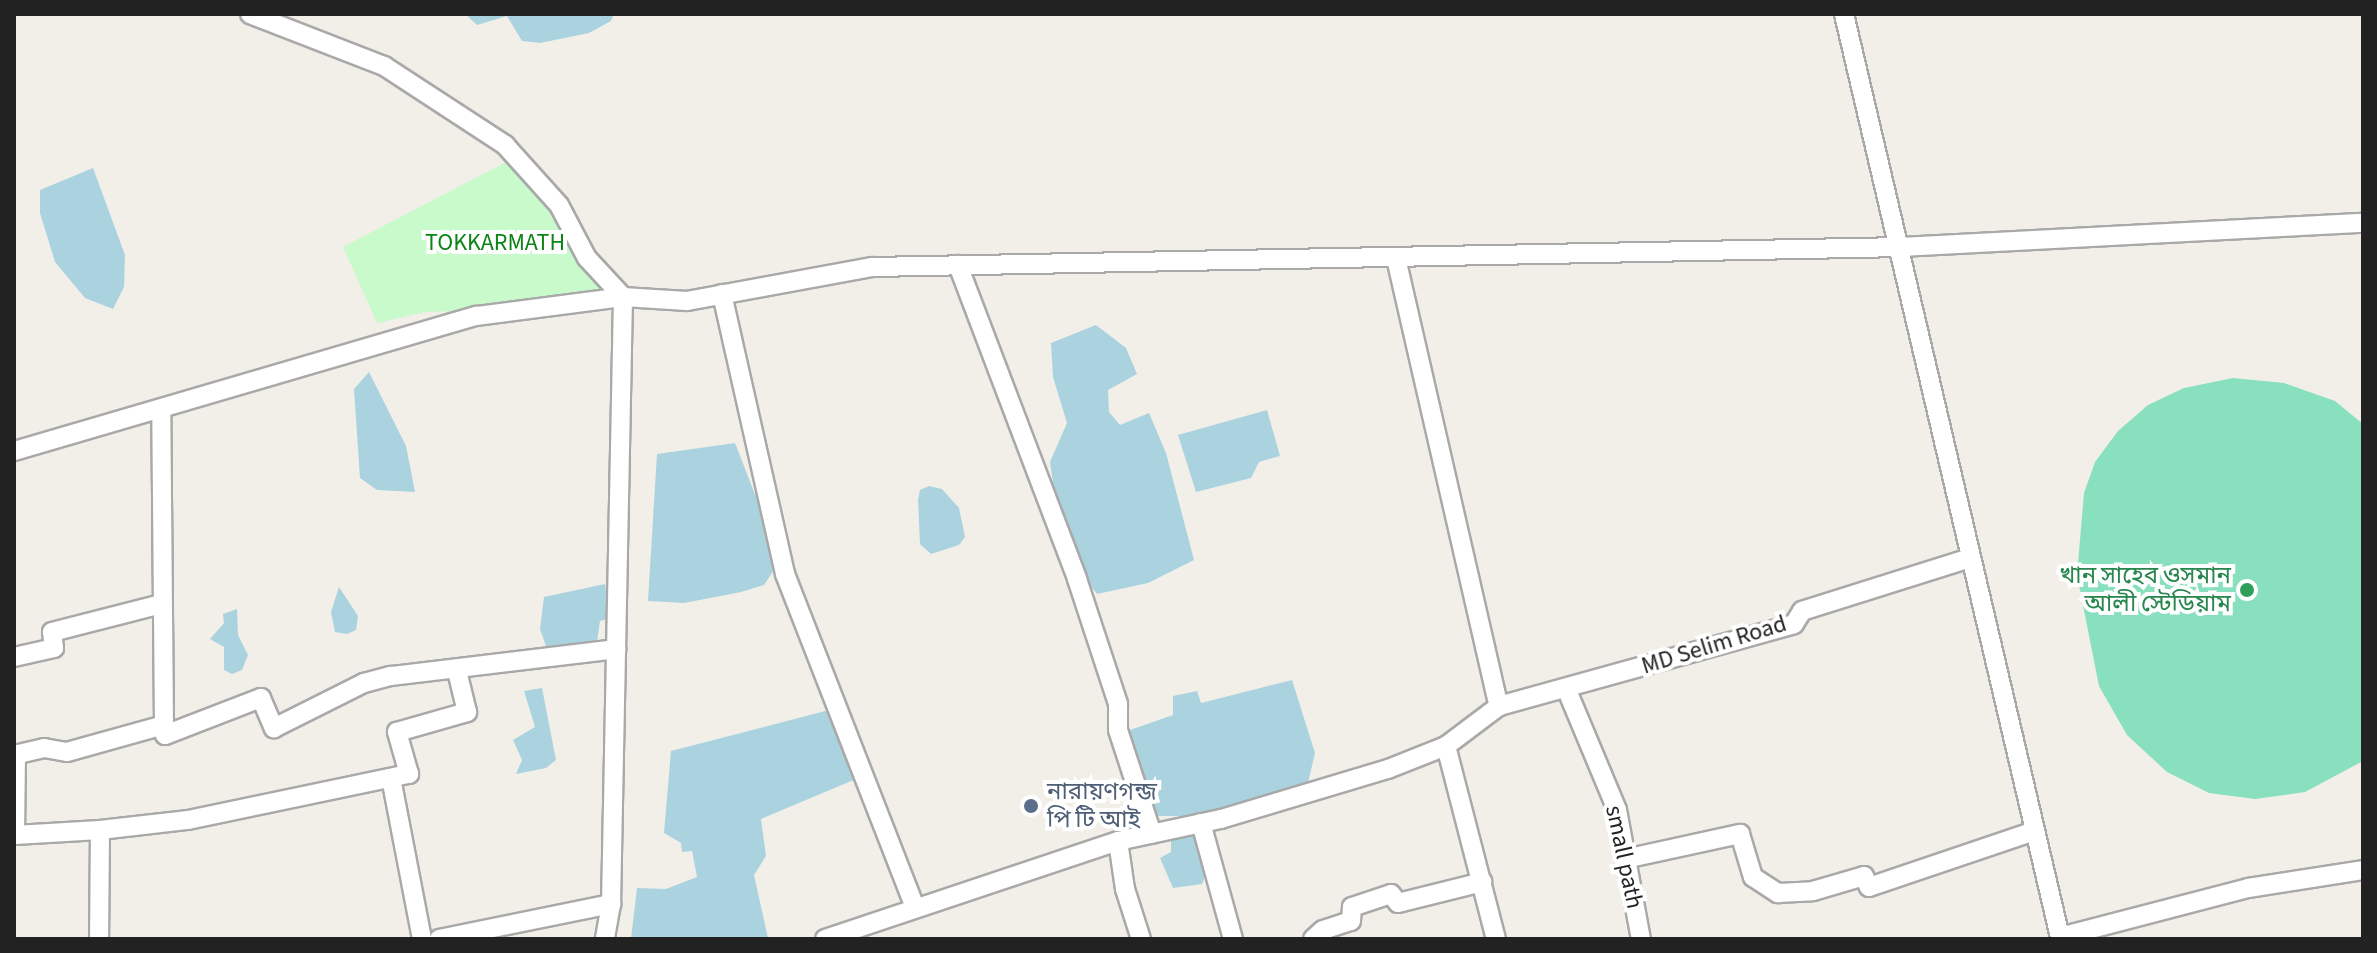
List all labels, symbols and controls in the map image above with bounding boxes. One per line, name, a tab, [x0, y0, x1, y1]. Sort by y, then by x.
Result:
park label: TOKKARMATH	[425, 229, 565, 257]
place label: খান সাহেব ওসমান আলী স্টেডিয়াম	[2059, 562, 2231, 618]
marker: খান সাহেব ওসমান আলী স্টেডিয়াম	[2238, 581, 2256, 599]
street label: MD Selim Road	[1638, 609, 1790, 681]
place label: নারায়ণগন্জ পি টি আই	[1047, 778, 1157, 834]
marker: নারায়ণগন্জ পি টি আই	[1022, 797, 1040, 815]
street label: small path	[1599, 803, 1649, 911]

